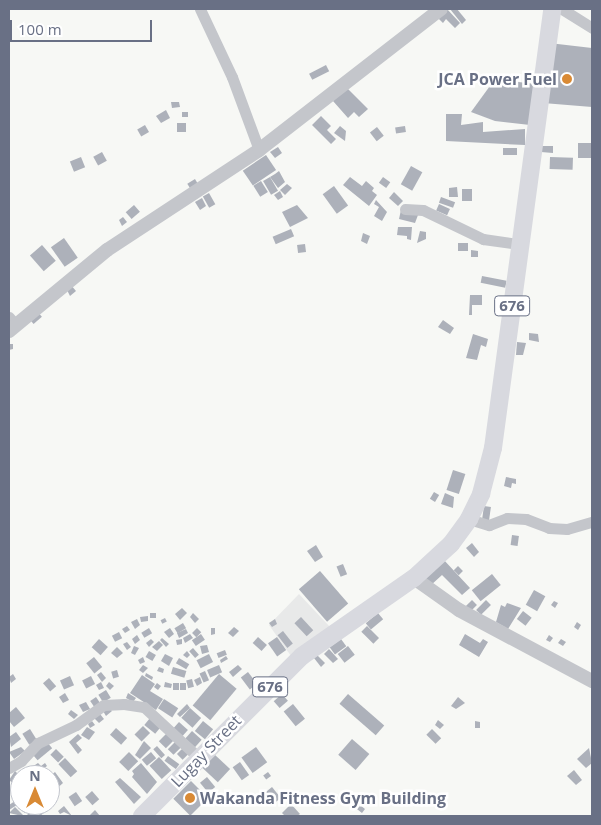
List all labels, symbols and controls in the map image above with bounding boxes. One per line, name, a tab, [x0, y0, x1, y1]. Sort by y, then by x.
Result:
scale bar	[12, 10, 155, 42]
text: 100 m	[18, 19, 62, 39]
place label: JCA Power Fuel	[438, 69, 557, 89]
marker: JCA Power Fuel	[561, 73, 573, 85]
road number: 676	[493, 294, 531, 318]
road number: 676	[251, 674, 289, 700]
street label: Lugay Street	[167, 711, 245, 791]
north arrow	[10, 765, 60, 815]
text: N	[29, 766, 41, 785]
place label: Wakanda Fitness Gym Building	[200, 788, 446, 808]
marker: Wakanda Fitness Gym Building	[184, 792, 196, 804]

